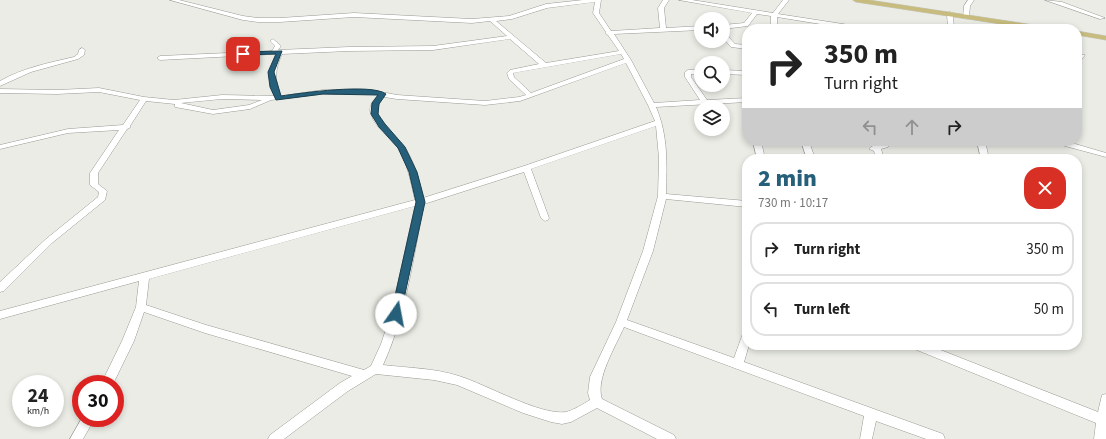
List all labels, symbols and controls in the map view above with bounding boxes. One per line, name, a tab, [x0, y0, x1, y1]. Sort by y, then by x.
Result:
map controls	[694, 12, 730, 136]
button: sound	[694, 12, 730, 48]
text: 350 m	[824, 34, 898, 74]
pin	[226, 37, 260, 71]
icon: right	[758, 40, 810, 92]
icon: arrive	[232, 43, 254, 65]
button: search	[694, 56, 730, 92]
text: Turn right	[824, 71, 898, 96]
button: layers	[694, 100, 730, 136]
icon: left	[859, 116, 881, 138]
icon: ahead	[901, 116, 923, 138]
icon: right	[943, 116, 965, 138]
text: 2 min	[758, 161, 817, 196]
button: close	[1024, 167, 1066, 209]
text: 730 m · 10:17	[758, 194, 828, 212]
icon: right	[760, 238, 782, 260]
text: Turn right	[794, 239, 860, 260]
text: 350 m	[1026, 239, 1064, 260]
position arrow	[375, 293, 417, 335]
icon: left	[760, 298, 782, 320]
text: Turn left	[794, 299, 850, 320]
text: 50 m	[1034, 299, 1064, 320]
speed limit sign: 30	[72, 375, 124, 427]
text: 24	[27, 382, 49, 410]
text: km/h	[27, 404, 49, 418]

